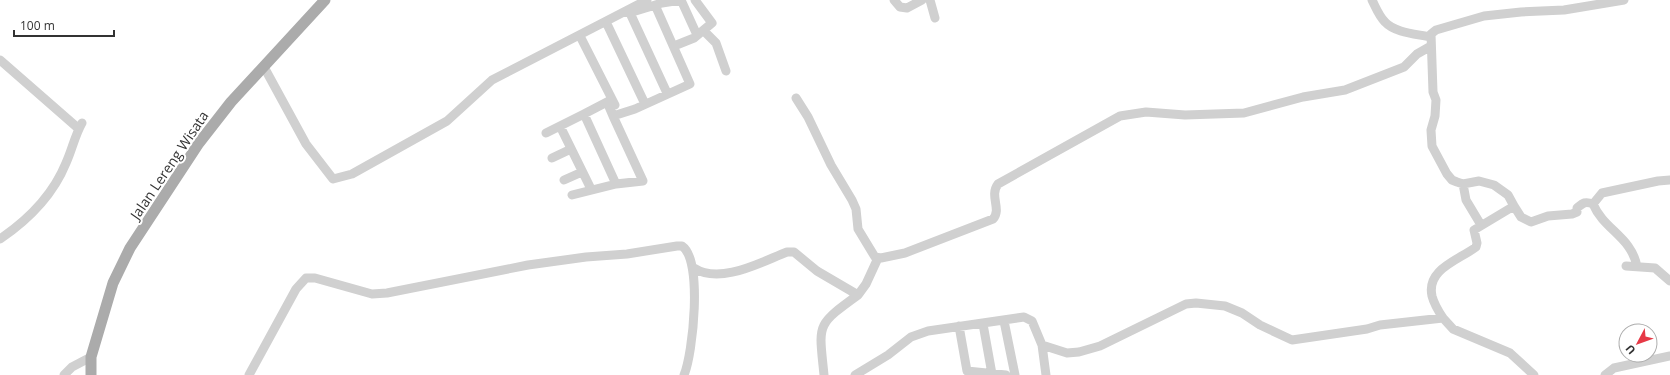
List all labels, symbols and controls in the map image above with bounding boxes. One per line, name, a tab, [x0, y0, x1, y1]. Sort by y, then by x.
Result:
scale bar	[14, 12, 114, 38]
text: 100 m	[20, 17, 55, 34]
street label: Jalan Lereng Wisata	[124, 107, 212, 225]
north arrow	[1618, 323, 1658, 363]
text: U	[1622, 342, 1638, 358]

